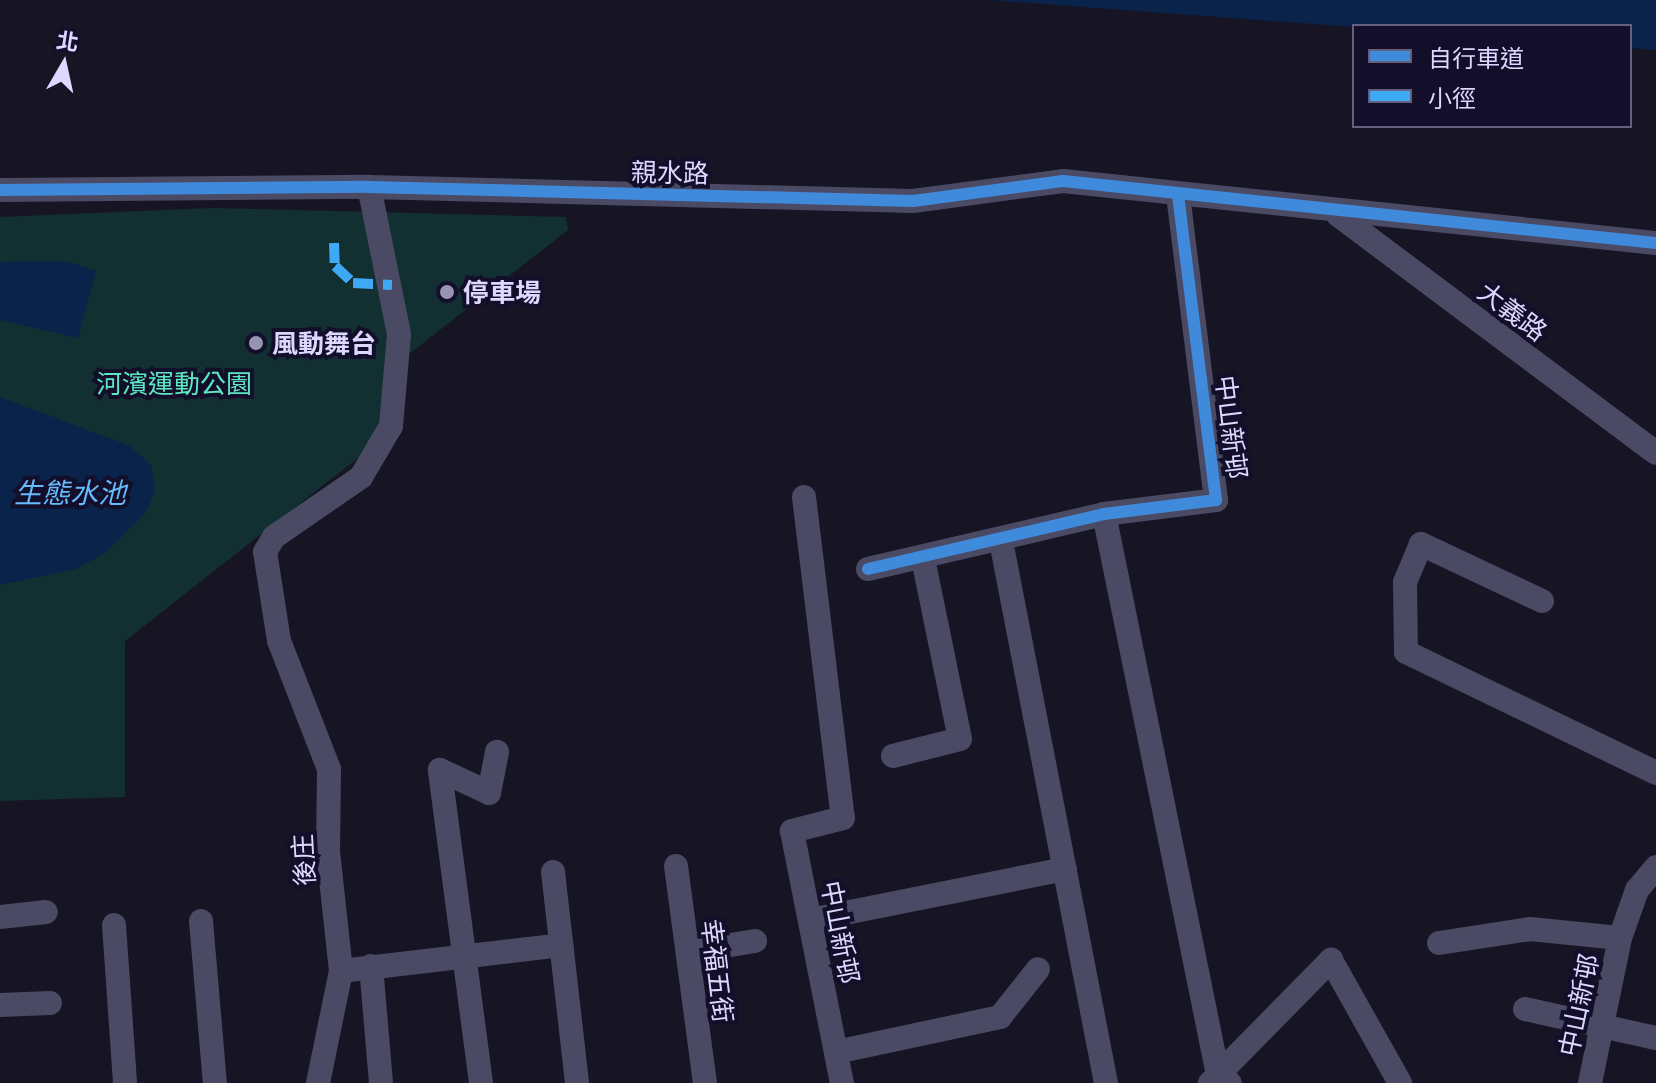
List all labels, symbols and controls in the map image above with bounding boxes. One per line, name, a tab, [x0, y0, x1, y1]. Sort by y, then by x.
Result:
north arrow	[24, 24, 104, 104]
legend	[1352, 24, 1632, 128]
text: 北	[55, 26, 81, 55]
text: 自行車道	[1428, 43, 1524, 72]
text: 小徑	[1428, 83, 1476, 112]
street label: 親水路	[631, 156, 709, 188]
street label: 大義路	[1472, 275, 1554, 347]
place label: 停車場	[463, 276, 541, 308]
marker: 停車場	[438, 283, 456, 301]
place label: 風動舞台	[272, 327, 376, 359]
marker: 風動舞台	[247, 334, 265, 352]
park label: 河濱運動公園	[96, 367, 252, 399]
street label: 中山新邨	[1210, 373, 1254, 481]
water label: 生態水池	[14, 475, 126, 509]
street label: 後庄	[286, 833, 320, 887]
street label: 中山新邨	[816, 878, 866, 986]
street label: 幸福五街	[696, 917, 740, 1025]
street label: 中山新邨	[1552, 951, 1604, 1059]

